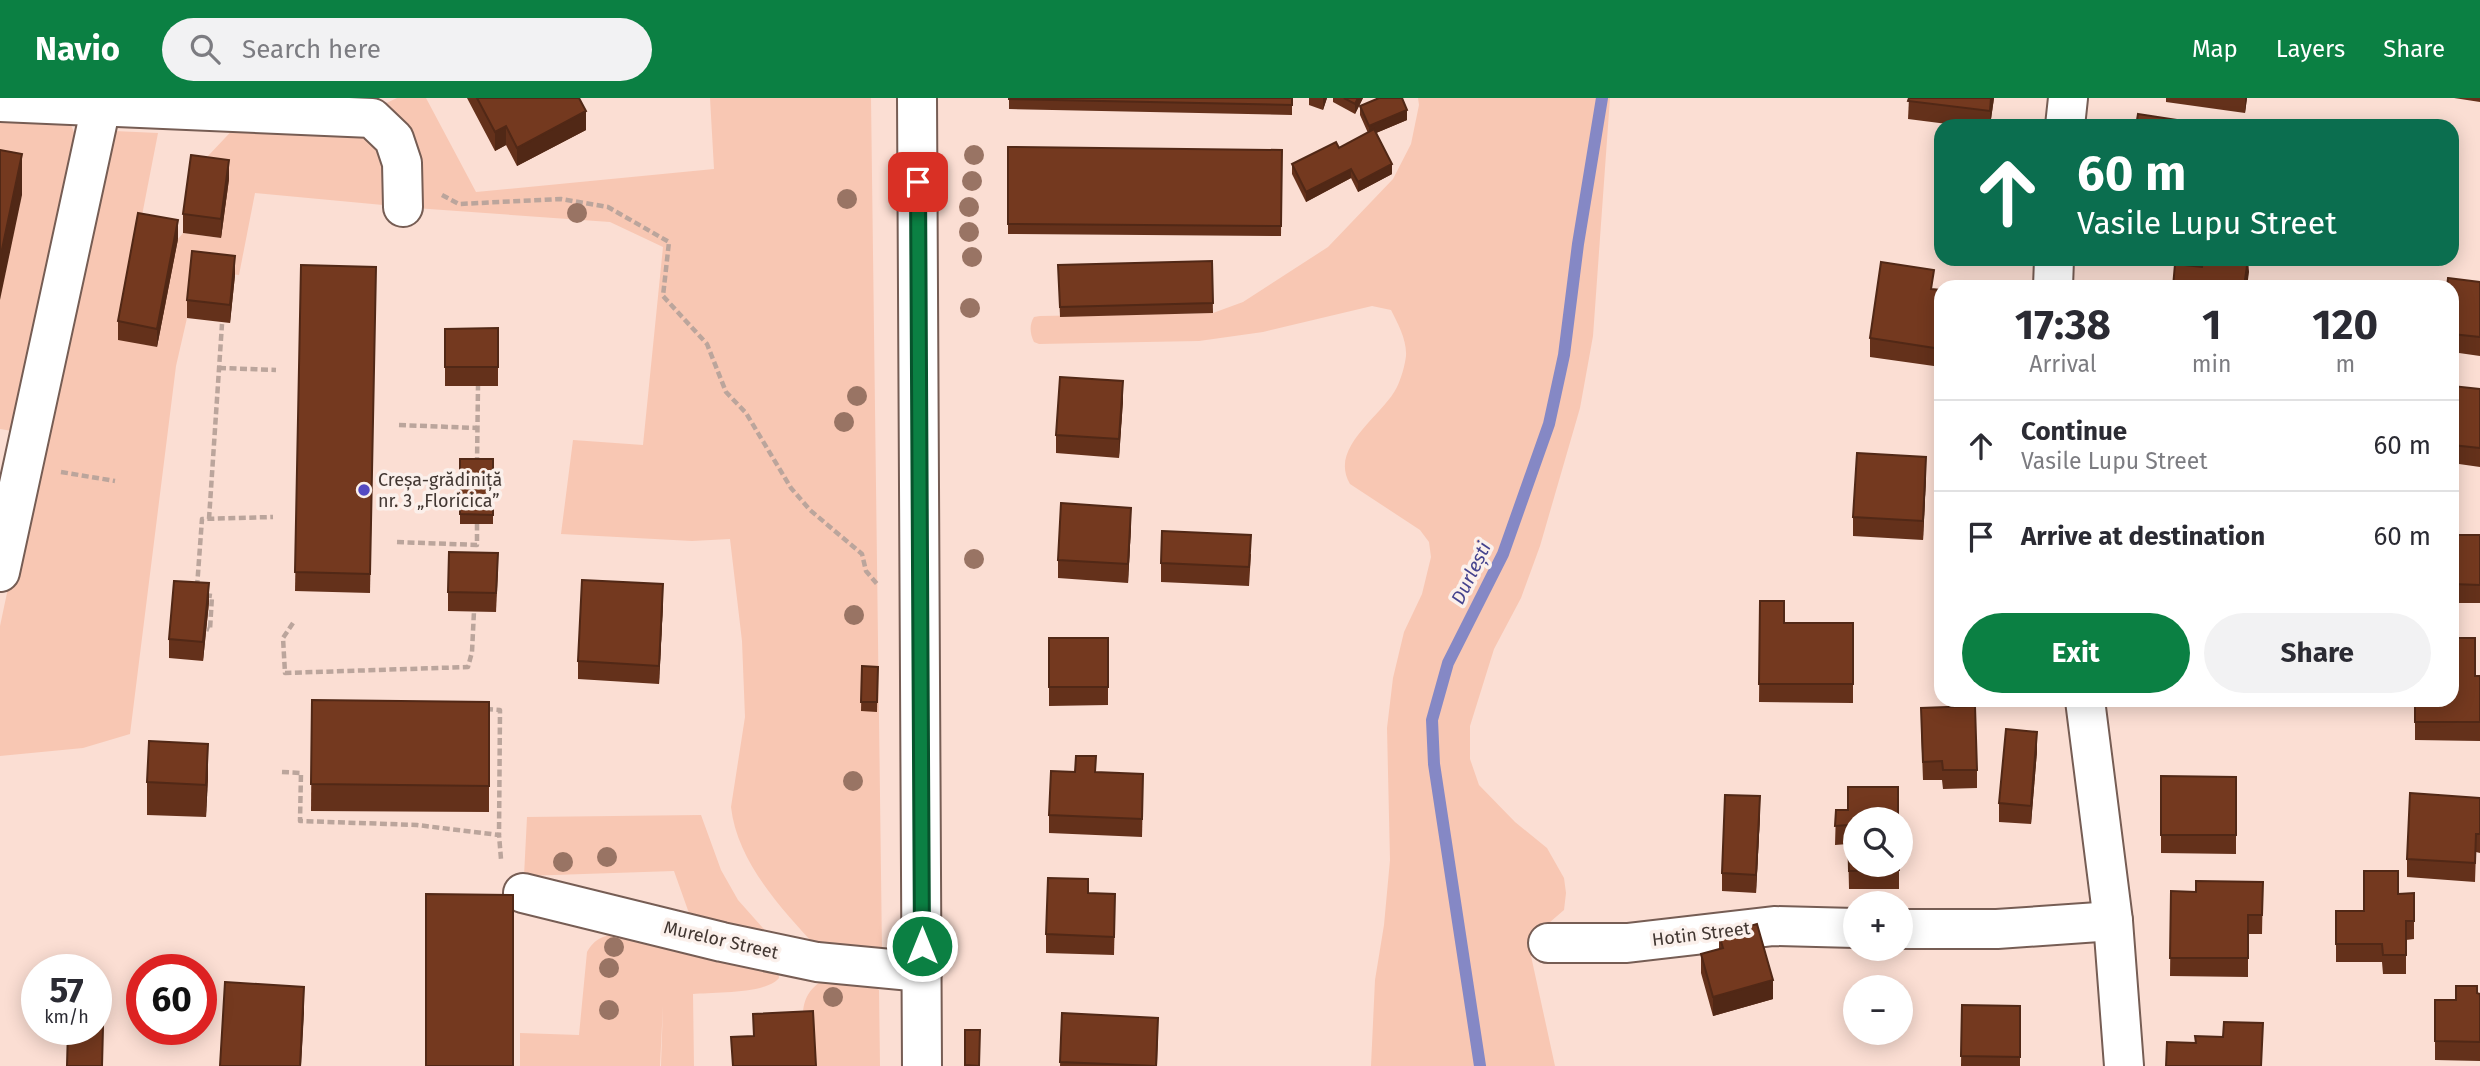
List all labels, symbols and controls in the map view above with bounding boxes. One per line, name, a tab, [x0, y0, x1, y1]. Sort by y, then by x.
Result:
search box	[162, 18, 652, 81]
text: Navio	[35, 29, 120, 69]
icon: search	[186, 30, 224, 68]
text: Search here	[242, 34, 381, 65]
text: Map	[2192, 35, 2238, 63]
text: Layers	[2276, 35, 2345, 63]
text: Share	[2383, 35, 2445, 63]
text: 60 m	[2077, 144, 2186, 203]
icon: ahead	[1962, 147, 2053, 238]
pin	[888, 152, 948, 212]
icon: arrive	[899, 163, 937, 201]
text: Vasile Lupu Street	[2077, 204, 2337, 242]
text: 17:38	[2015, 300, 2111, 350]
text: 1	[2202, 300, 2221, 350]
text: 120	[2312, 300, 2378, 350]
text: Arrival	[2029, 350, 2097, 378]
text: min	[2192, 350, 2232, 378]
text: m	[2335, 350, 2355, 378]
text: Continue	[2021, 416, 2127, 447]
icon: ahead	[1962, 427, 2000, 465]
text: 60 m	[2373, 430, 2431, 461]
text: Vasile Lupu Street	[2021, 447, 2208, 475]
place label: Creșa-grădiniță nr. 3 „Floricica”	[378, 469, 502, 512]
marker: Creșa-grădiniță nr. 3 „Floricica”	[356, 482, 372, 498]
icon: arrive	[1962, 518, 2000, 556]
text: Arrive at destination	[2021, 521, 2265, 552]
text: 60 m	[2373, 521, 2431, 552]
water label: Durlești	[1446, 538, 1497, 608]
button: Exit	[1962, 613, 2190, 693]
button: Share	[2204, 613, 2431, 693]
map controls	[1843, 807, 1913, 1045]
button: search	[1843, 807, 1913, 877]
button: +	[1843, 891, 1913, 961]
position arrow	[885, 909, 959, 983]
street label: Murelor Street	[662, 916, 781, 964]
street label: Hotin Street	[1651, 917, 1752, 951]
speed limit sign: 60	[126, 954, 217, 1045]
text: 57	[49, 969, 84, 1011]
button: −	[1843, 975, 1913, 1045]
text: km/h	[44, 1006, 89, 1028]

